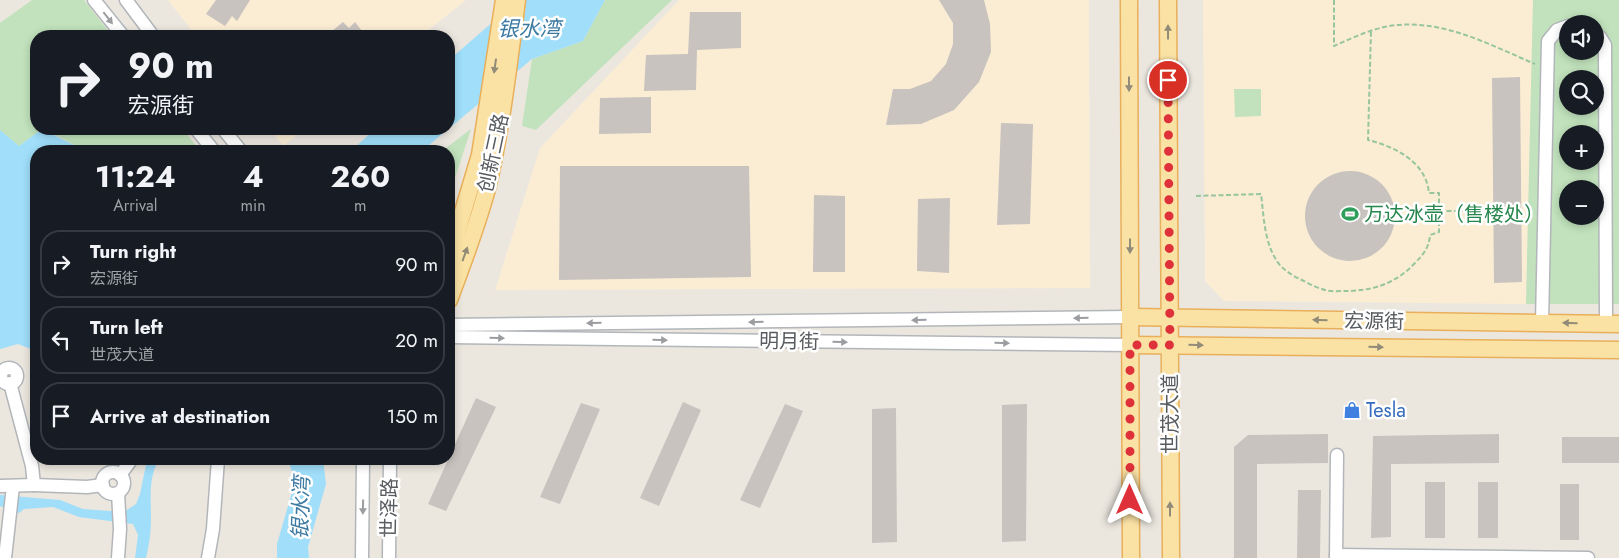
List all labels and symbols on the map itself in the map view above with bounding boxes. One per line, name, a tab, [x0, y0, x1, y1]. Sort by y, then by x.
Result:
one-way arrow	[103, 11, 114, 24]
water label: 银水湾	[498, 14, 563, 44]
one-way arrow	[1164, 24, 1172, 40]
one-way arrow	[490, 58, 498, 74]
pin	[1147, 59, 1189, 101]
one-way arrow	[1125, 76, 1133, 92]
street label: 创新三路	[471, 111, 516, 195]
place label: 万达冰壶（售楼处）	[1364, 200, 1544, 229]
sports icon: 万达冰壶（售楼处）	[1340, 204, 1360, 224]
one-way arrow	[1126, 238, 1134, 254]
one-way arrow	[462, 247, 469, 262]
street label: 宏源街	[1344, 306, 1404, 337]
one-way arrow	[1073, 314, 1089, 322]
one-way arrow	[910, 316, 926, 324]
one-way arrow	[1312, 316, 1328, 324]
one-way arrow	[748, 318, 764, 326]
one-way arrow	[1562, 319, 1578, 327]
one-way arrow	[585, 320, 601, 328]
street label: 明月街	[759, 326, 819, 357]
one-way arrow	[490, 334, 506, 342]
one-way arrow	[652, 336, 668, 344]
one-way arrow	[832, 338, 848, 346]
one-way arrow	[995, 339, 1011, 347]
one-way arrow	[1189, 342, 1205, 350]
one-way arrow	[1369, 344, 1385, 352]
street label: 世茂大道	[1156, 374, 1185, 454]
place label: Tesla	[1366, 396, 1406, 425]
shop icon: Tesla	[1342, 400, 1362, 420]
water label: 银水湾	[285, 473, 317, 540]
position arrow	[1103, 473, 1155, 525]
street label: 世泽路	[374, 478, 405, 538]
one-way arrow	[359, 500, 367, 516]
one-way arrow	[1166, 501, 1174, 517]

